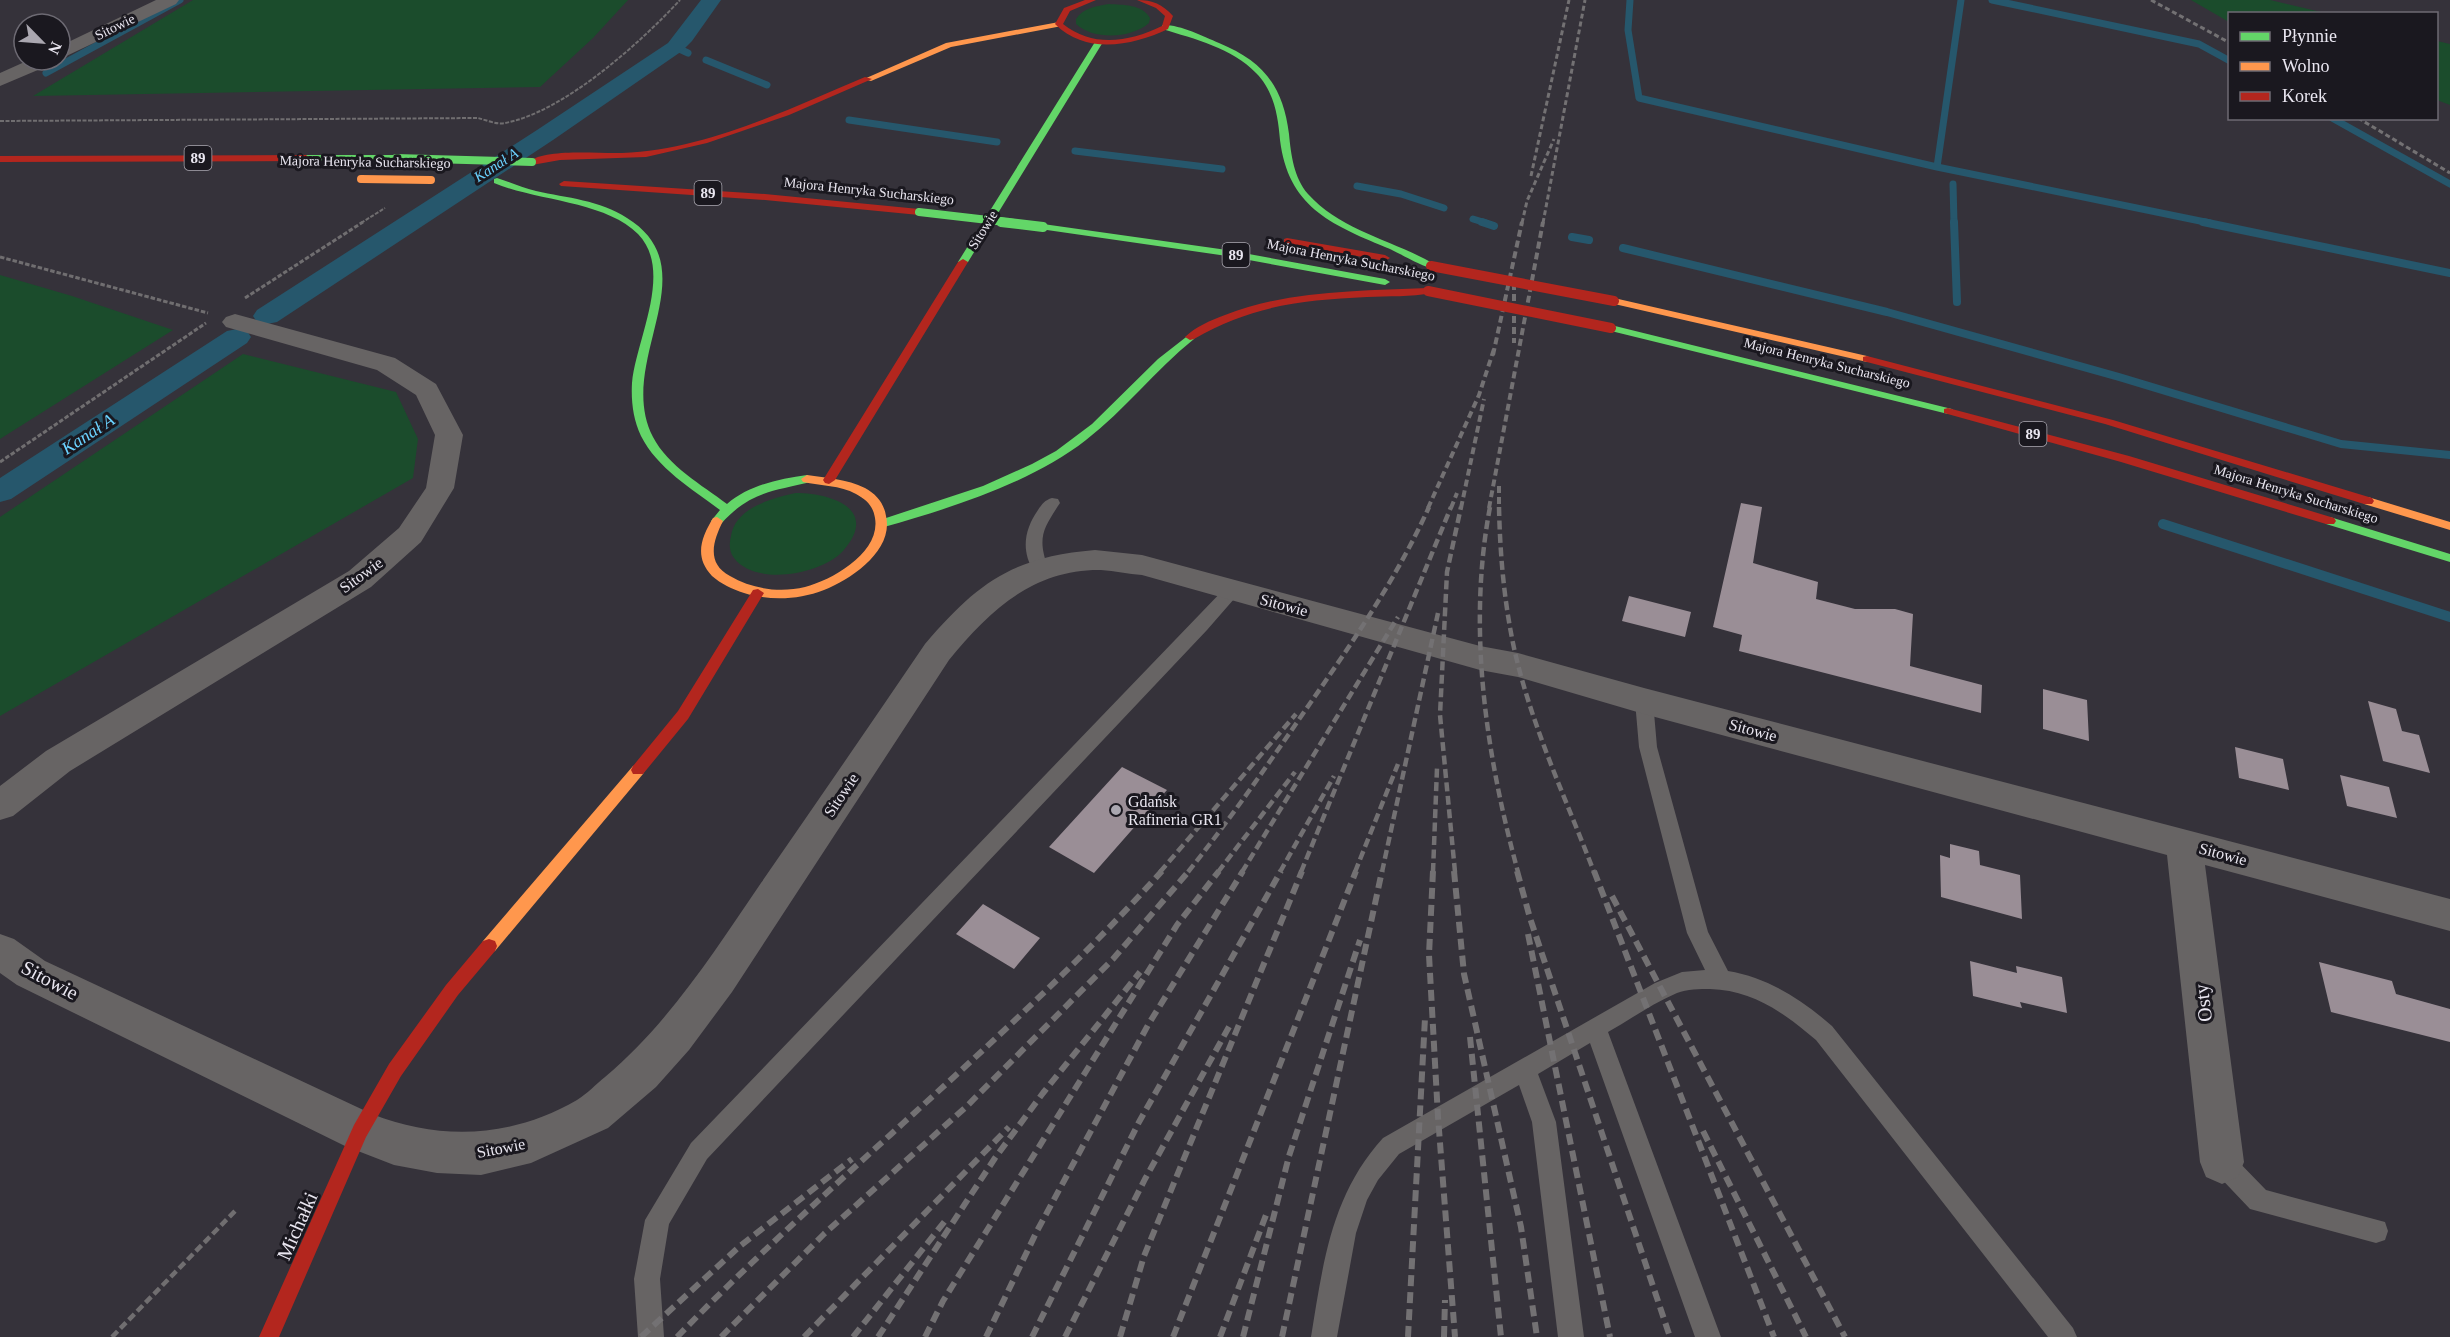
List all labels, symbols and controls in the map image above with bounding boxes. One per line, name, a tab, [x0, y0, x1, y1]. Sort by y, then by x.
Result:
street label: Sitowie	[92, 11, 138, 43]
north arrow	[12, 12, 72, 72]
legend	[2228, 12, 2438, 120]
text: Płynnie	[2282, 26, 2337, 46]
text: N	[45, 39, 65, 57]
text: Wolno	[2282, 56, 2330, 76]
text: Korek	[2282, 86, 2327, 106]
water label: Kanał A	[470, 144, 522, 186]
road number: 89	[184, 146, 212, 170]
street label: Majora Henryka Sucharskiego	[279, 153, 451, 171]
street label: Majora Henryka Sucharskiego	[783, 175, 955, 207]
road number: 89	[694, 181, 722, 205]
street label: Sitowie	[965, 208, 1001, 252]
street label: Majora Henryka Sucharskiego	[1266, 236, 1436, 284]
road number: 89	[1222, 243, 1250, 267]
street label: Majora Henryka Sucharskiego	[1742, 335, 1912, 391]
water label: Kanał A	[57, 409, 119, 459]
road number: 89	[2020, 422, 2046, 446]
street label: Majora Henryka Sucharskiego	[2212, 462, 2380, 526]
street label: Sitowie	[336, 554, 386, 596]
street label: Sitowie	[1258, 590, 1310, 620]
street label: Sitowie	[1727, 715, 1779, 745]
street label: Sitowie	[820, 770, 862, 820]
place label: Gdańsk Rafineria GR1	[1128, 793, 1222, 828]
marker: Gdańsk Rafineria GR1	[1109, 803, 1123, 817]
street label: Sitowie	[2197, 839, 2249, 869]
street label: Sitowie	[18, 956, 82, 1004]
street label: Osty	[2190, 983, 2217, 1023]
street label: Sitowie	[475, 1135, 527, 1161]
street label: Michałki	[272, 1188, 322, 1263]

